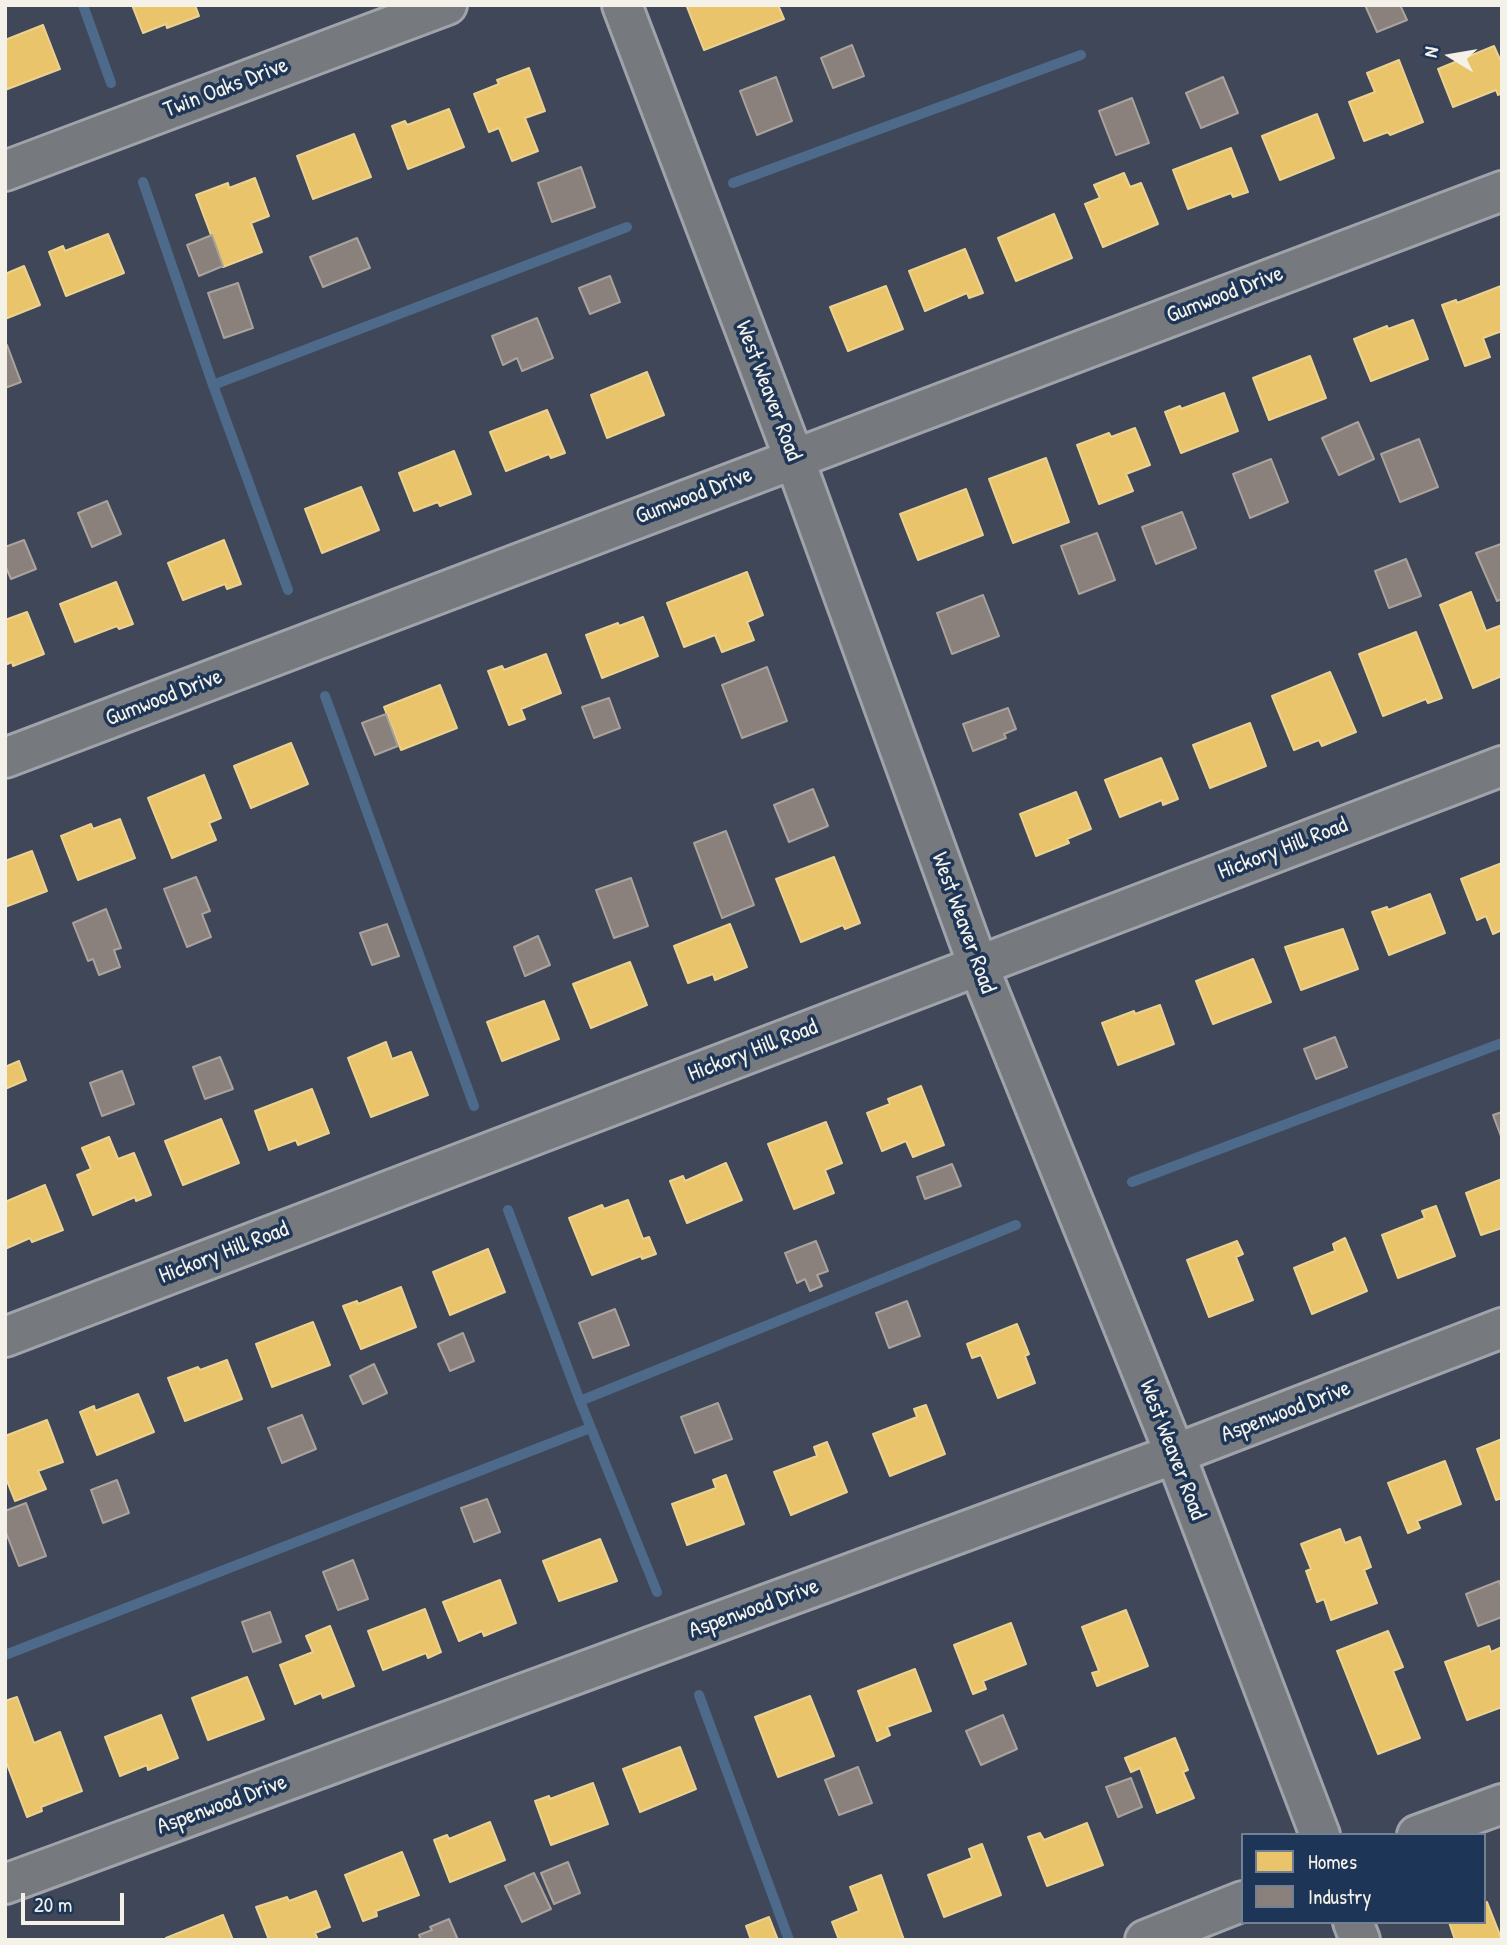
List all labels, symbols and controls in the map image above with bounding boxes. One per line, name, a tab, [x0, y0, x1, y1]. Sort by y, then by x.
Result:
north arrow	[1416, 21, 1486, 91]
text: N	[1417, 45, 1444, 59]
street label: Twin Oaks Drive	[160, 52, 292, 124]
street label: Gumwood Drive	[1163, 260, 1287, 330]
street label: West Weaver Road	[729, 317, 807, 465]
street label: Gumwood Drive	[632, 461, 756, 531]
street label: Gumwood Drive	[102, 663, 226, 733]
street label: Hickory Hill Road	[1214, 812, 1352, 886]
street label: West Weaver Road	[925, 849, 1001, 997]
street label: Hickory Hill Road	[684, 1014, 822, 1088]
street label: Hickory Hill Road	[155, 1216, 293, 1290]
street label: Aspenwood Drive	[1217, 1375, 1355, 1449]
street label: West Weaver Road	[1133, 1376, 1211, 1524]
street label: Aspenwood Drive	[685, 1573, 823, 1645]
street label: Aspenwood Drive	[153, 1769, 291, 1841]
legend	[1241, 1833, 1486, 1924]
text: Homes	[1308, 1847, 1357, 1876]
scale bar	[24, 1878, 128, 1922]
text: Industry	[1308, 1882, 1371, 1911]
text: 20 m	[34, 1890, 72, 1919]

